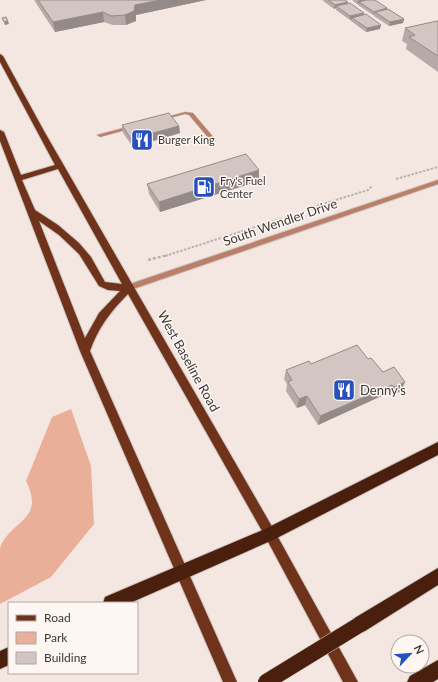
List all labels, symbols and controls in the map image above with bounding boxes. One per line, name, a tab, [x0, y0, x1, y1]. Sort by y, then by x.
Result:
restaurant icon: Burger King	[129, 127, 155, 153]
place label: Burger King	[158, 133, 215, 146]
fuel station icon: Fry's Fuel Center	[191, 174, 217, 200]
place label: Fry's Fuel Center	[220, 174, 266, 200]
street label: South Wendler Drive	[221, 195, 339, 249]
street label: West Baseline Road	[155, 308, 223, 414]
restaurant icon: Denny's	[331, 377, 357, 403]
place label: Denny's	[360, 382, 406, 398]
legend	[8, 602, 138, 674]
text: Road	[44, 610, 71, 625]
text: Park	[44, 630, 68, 645]
north arrow	[390, 634, 430, 674]
text: N	[412, 643, 427, 656]
text: Building	[44, 650, 87, 665]

